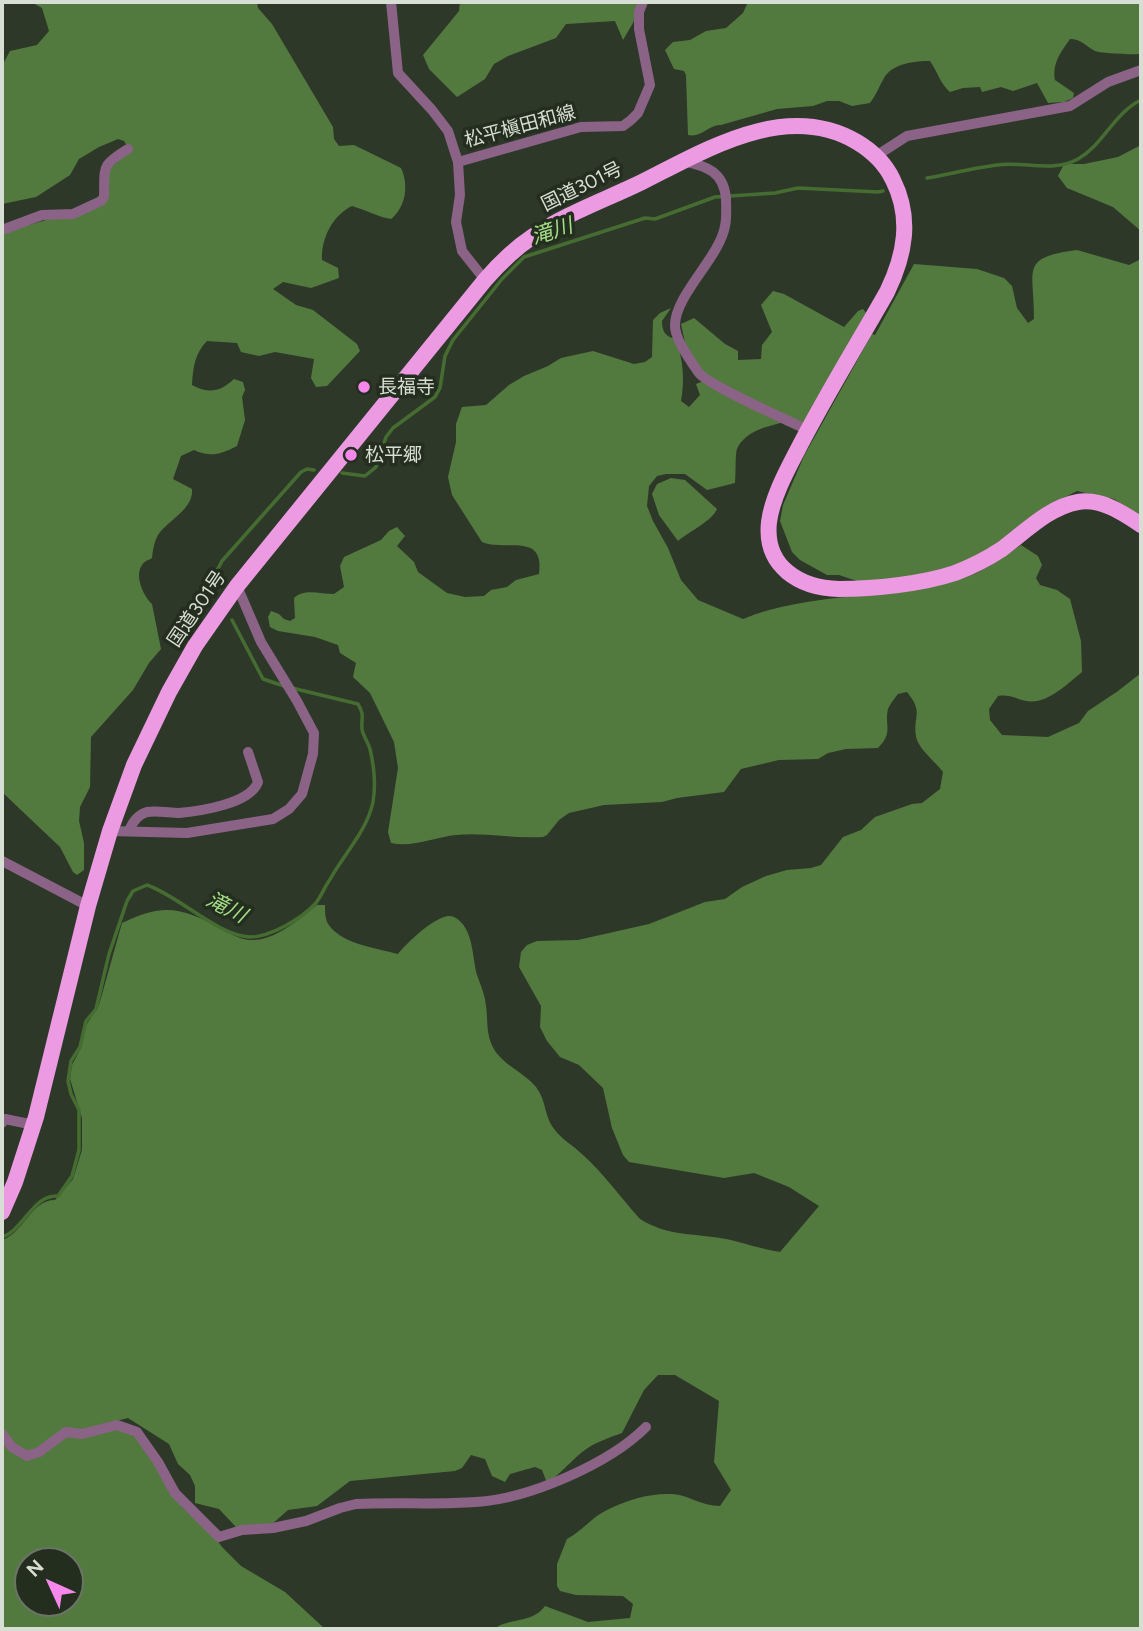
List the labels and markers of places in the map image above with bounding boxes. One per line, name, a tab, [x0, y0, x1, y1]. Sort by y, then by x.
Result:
place label: 長福寺	[378, 376, 435, 398]
marker: 長福寺	[356, 379, 372, 395]
place label: 松平郷	[365, 444, 422, 466]
marker: 松平郷	[343, 447, 359, 463]

